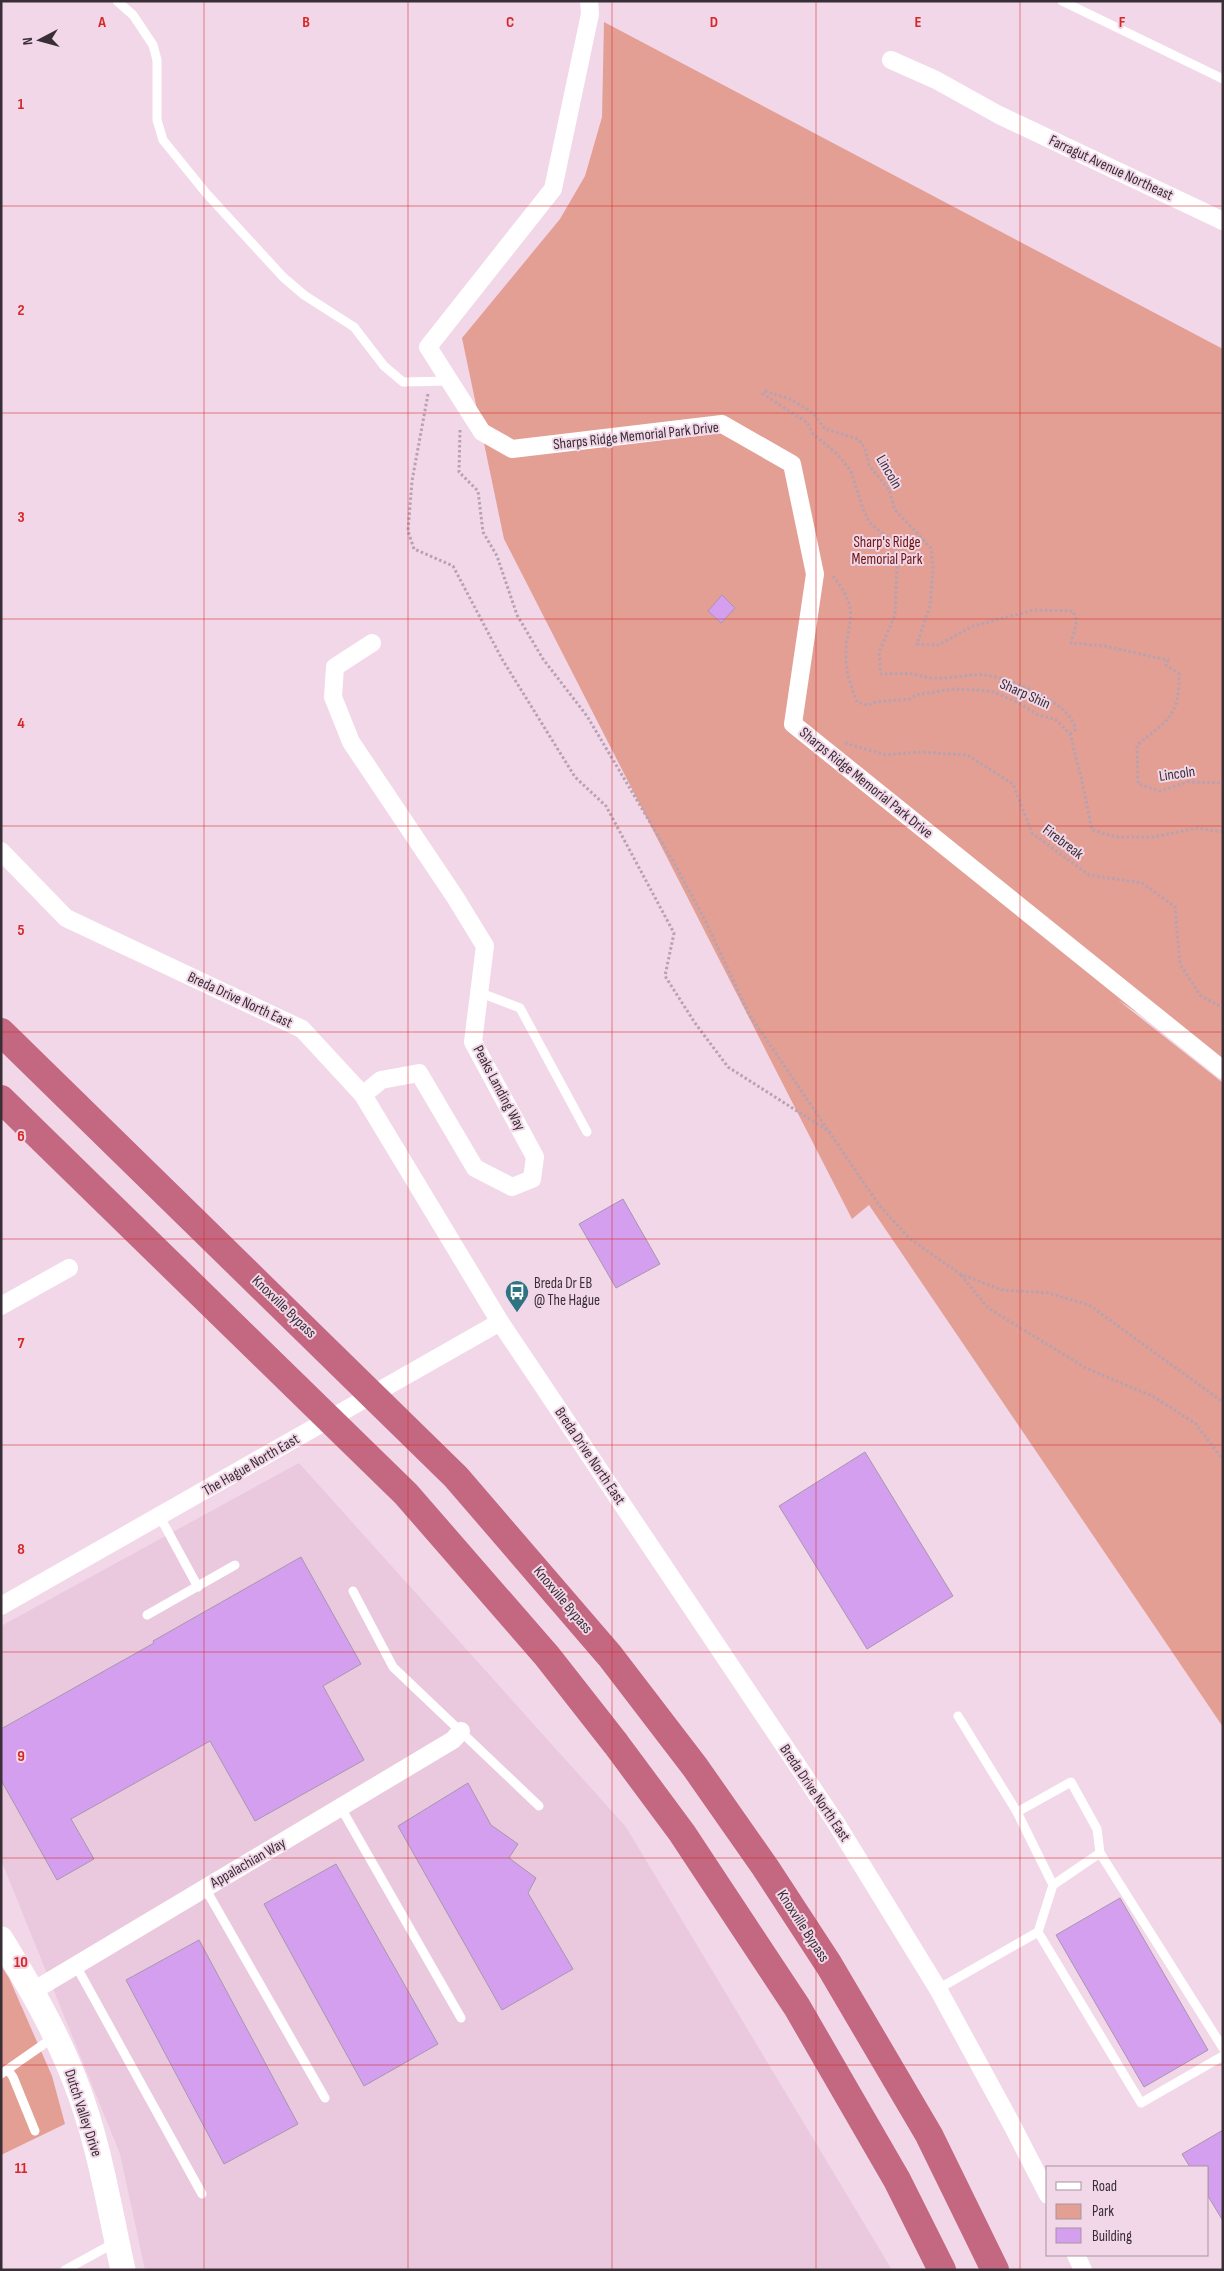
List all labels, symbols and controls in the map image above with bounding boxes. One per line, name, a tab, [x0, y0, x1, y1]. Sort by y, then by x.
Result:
text: A	[97, 13, 106, 32]
text: B	[302, 13, 310, 32]
text: C	[506, 13, 514, 32]
text: D	[710, 13, 718, 32]
text: E	[915, 13, 922, 32]
text: F	[1119, 13, 1126, 32]
north arrow	[15, 15, 65, 65]
text: N	[19, 37, 36, 46]
text: 1	[18, 95, 25, 114]
street label: Farragut Avenue Northeast	[1046, 131, 1176, 205]
text: 2	[17, 301, 25, 320]
street label: Sharps Ridge Memorial Park Drive	[552, 418, 720, 454]
street label: Lincoln	[872, 452, 906, 492]
text: 3	[17, 508, 25, 527]
park label: Sharp's Ridge Memorial Park	[852, 533, 923, 569]
street label: Sharp Shin	[997, 674, 1053, 714]
text: 4	[17, 714, 25, 733]
street label: Sharps Ridge Memorial Park Drive	[795, 723, 937, 843]
street label: Lincoln	[1158, 762, 1196, 786]
street label: Firebreak	[1039, 820, 1088, 864]
text: 5	[17, 921, 25, 940]
street label: Breda Drive North East	[185, 967, 296, 1033]
street label: Peaks Landing Way	[469, 1042, 530, 1134]
text: 6	[17, 1127, 25, 1146]
street label: Knoxville Bypass	[248, 1272, 320, 1342]
place label: Breda Dr EB @ The Hague	[534, 1274, 600, 1310]
bus stop icon: Breda Dr EB @ The Hague	[504, 1279, 530, 1313]
text: 7	[18, 1334, 25, 1353]
street label: Breda Drive North East	[550, 1404, 630, 1509]
street label: The Hague North East	[199, 1429, 303, 1500]
text: 8	[17, 1540, 25, 1559]
street label: Knoxville Bypass	[529, 1562, 597, 1638]
street label: Breda Drive North East	[775, 1741, 855, 1846]
text: 9	[17, 1747, 25, 1766]
street label: Appalachian Way	[206, 1834, 289, 1893]
street label: Knoxville Bypass	[773, 1886, 833, 1966]
text: 10	[14, 1953, 28, 1972]
street label: Dutch Valley Drive	[60, 2067, 106, 2159]
text: 11	[15, 2159, 28, 2178]
legend	[1046, 2166, 1209, 2256]
text: Road	[1092, 2177, 1117, 2196]
text: Park	[1092, 2202, 1114, 2221]
text: Building	[1092, 2227, 1132, 2246]

